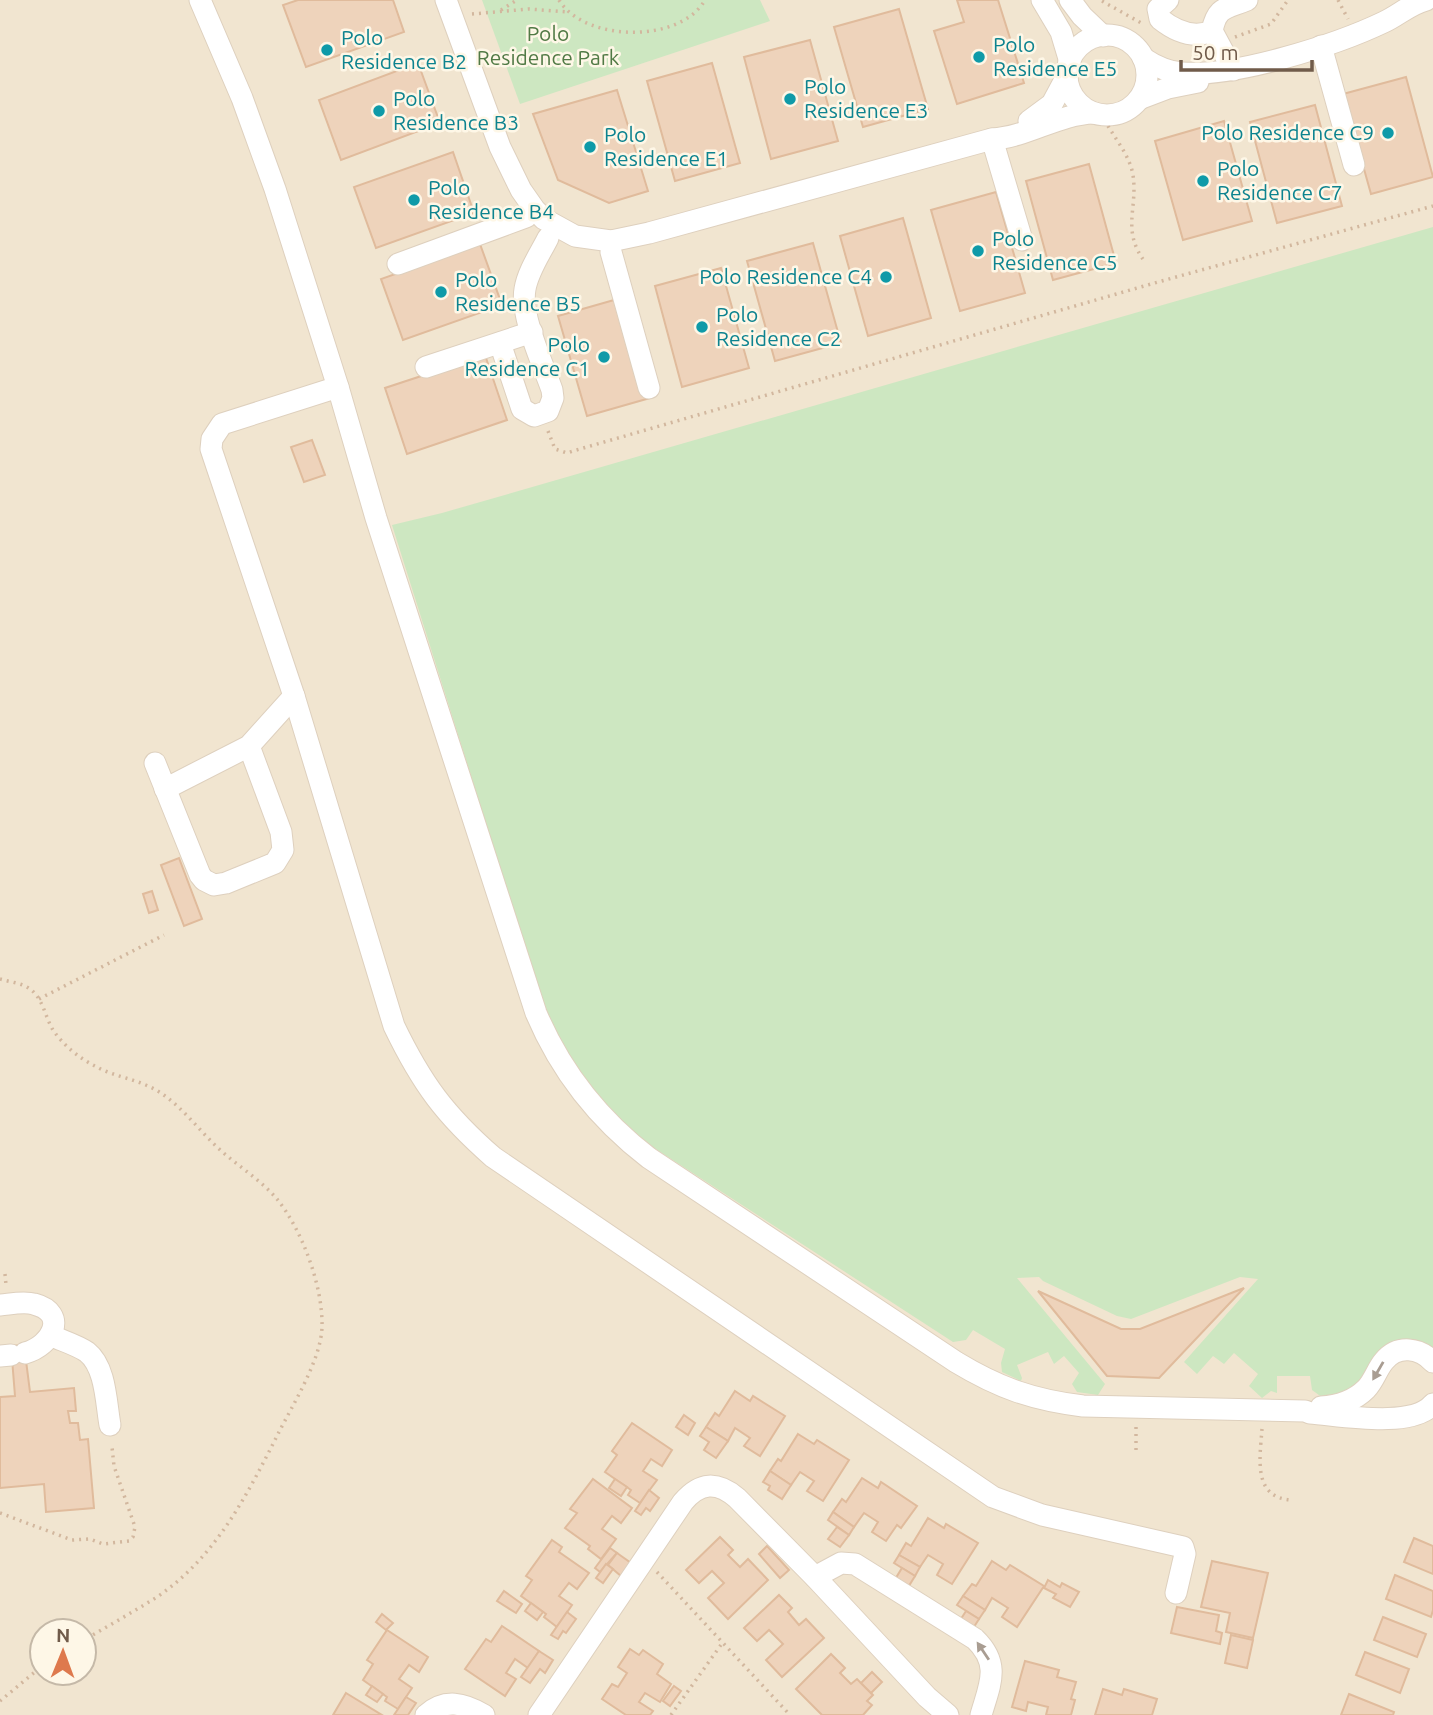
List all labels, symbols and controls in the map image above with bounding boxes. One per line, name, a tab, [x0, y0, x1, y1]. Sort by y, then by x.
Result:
park label: Polo Residence Park	[477, 21, 620, 69]
place label: Polo Residence B2	[341, 25, 467, 73]
scale bar	[1181, 28, 1312, 72]
place label: Polo Residence E5	[993, 32, 1117, 80]
text: 50 m	[1192, 40, 1239, 64]
marker: Polo Residence B2	[319, 42, 335, 58]
marker: Polo Residence E5	[971, 49, 987, 65]
place label: Polo Residence E3	[804, 74, 928, 122]
place label: Polo Residence B3	[393, 86, 519, 134]
marker: Polo Residence E3	[782, 91, 798, 107]
marker: Polo Residence B3	[371, 103, 387, 119]
place label: Polo Residence C9	[1201, 120, 1374, 144]
place label: Polo Residence E1	[604, 122, 728, 170]
marker: Polo Residence C9	[1380, 125, 1396, 141]
marker: Polo Residence E1	[582, 139, 598, 155]
place label: Polo Residence C7	[1217, 156, 1343, 204]
marker: Polo Residence C7	[1195, 173, 1211, 189]
place label: Polo Residence B4	[428, 175, 554, 223]
marker: Polo Residence B4	[406, 192, 422, 208]
place label: Polo Residence C5	[992, 226, 1118, 274]
marker: Polo Residence C5	[970, 243, 986, 259]
place label: Polo Residence C4	[699, 264, 872, 288]
place label: Polo Residence B5	[455, 267, 581, 315]
marker: Polo Residence C4	[878, 269, 894, 285]
marker: Polo Residence B5	[433, 284, 449, 300]
place label: Polo Residence C2	[716, 302, 842, 350]
marker: Polo Residence C2	[694, 319, 710, 335]
place label: Polo Residence C1	[464, 332, 590, 380]
marker: Polo Residence C1	[596, 349, 612, 365]
one-way arrow	[1372, 1361, 1384, 1381]
north arrow	[28, 1617, 98, 1687]
text: N	[56, 1624, 71, 1646]
one-way arrow	[977, 1641, 990, 1661]

